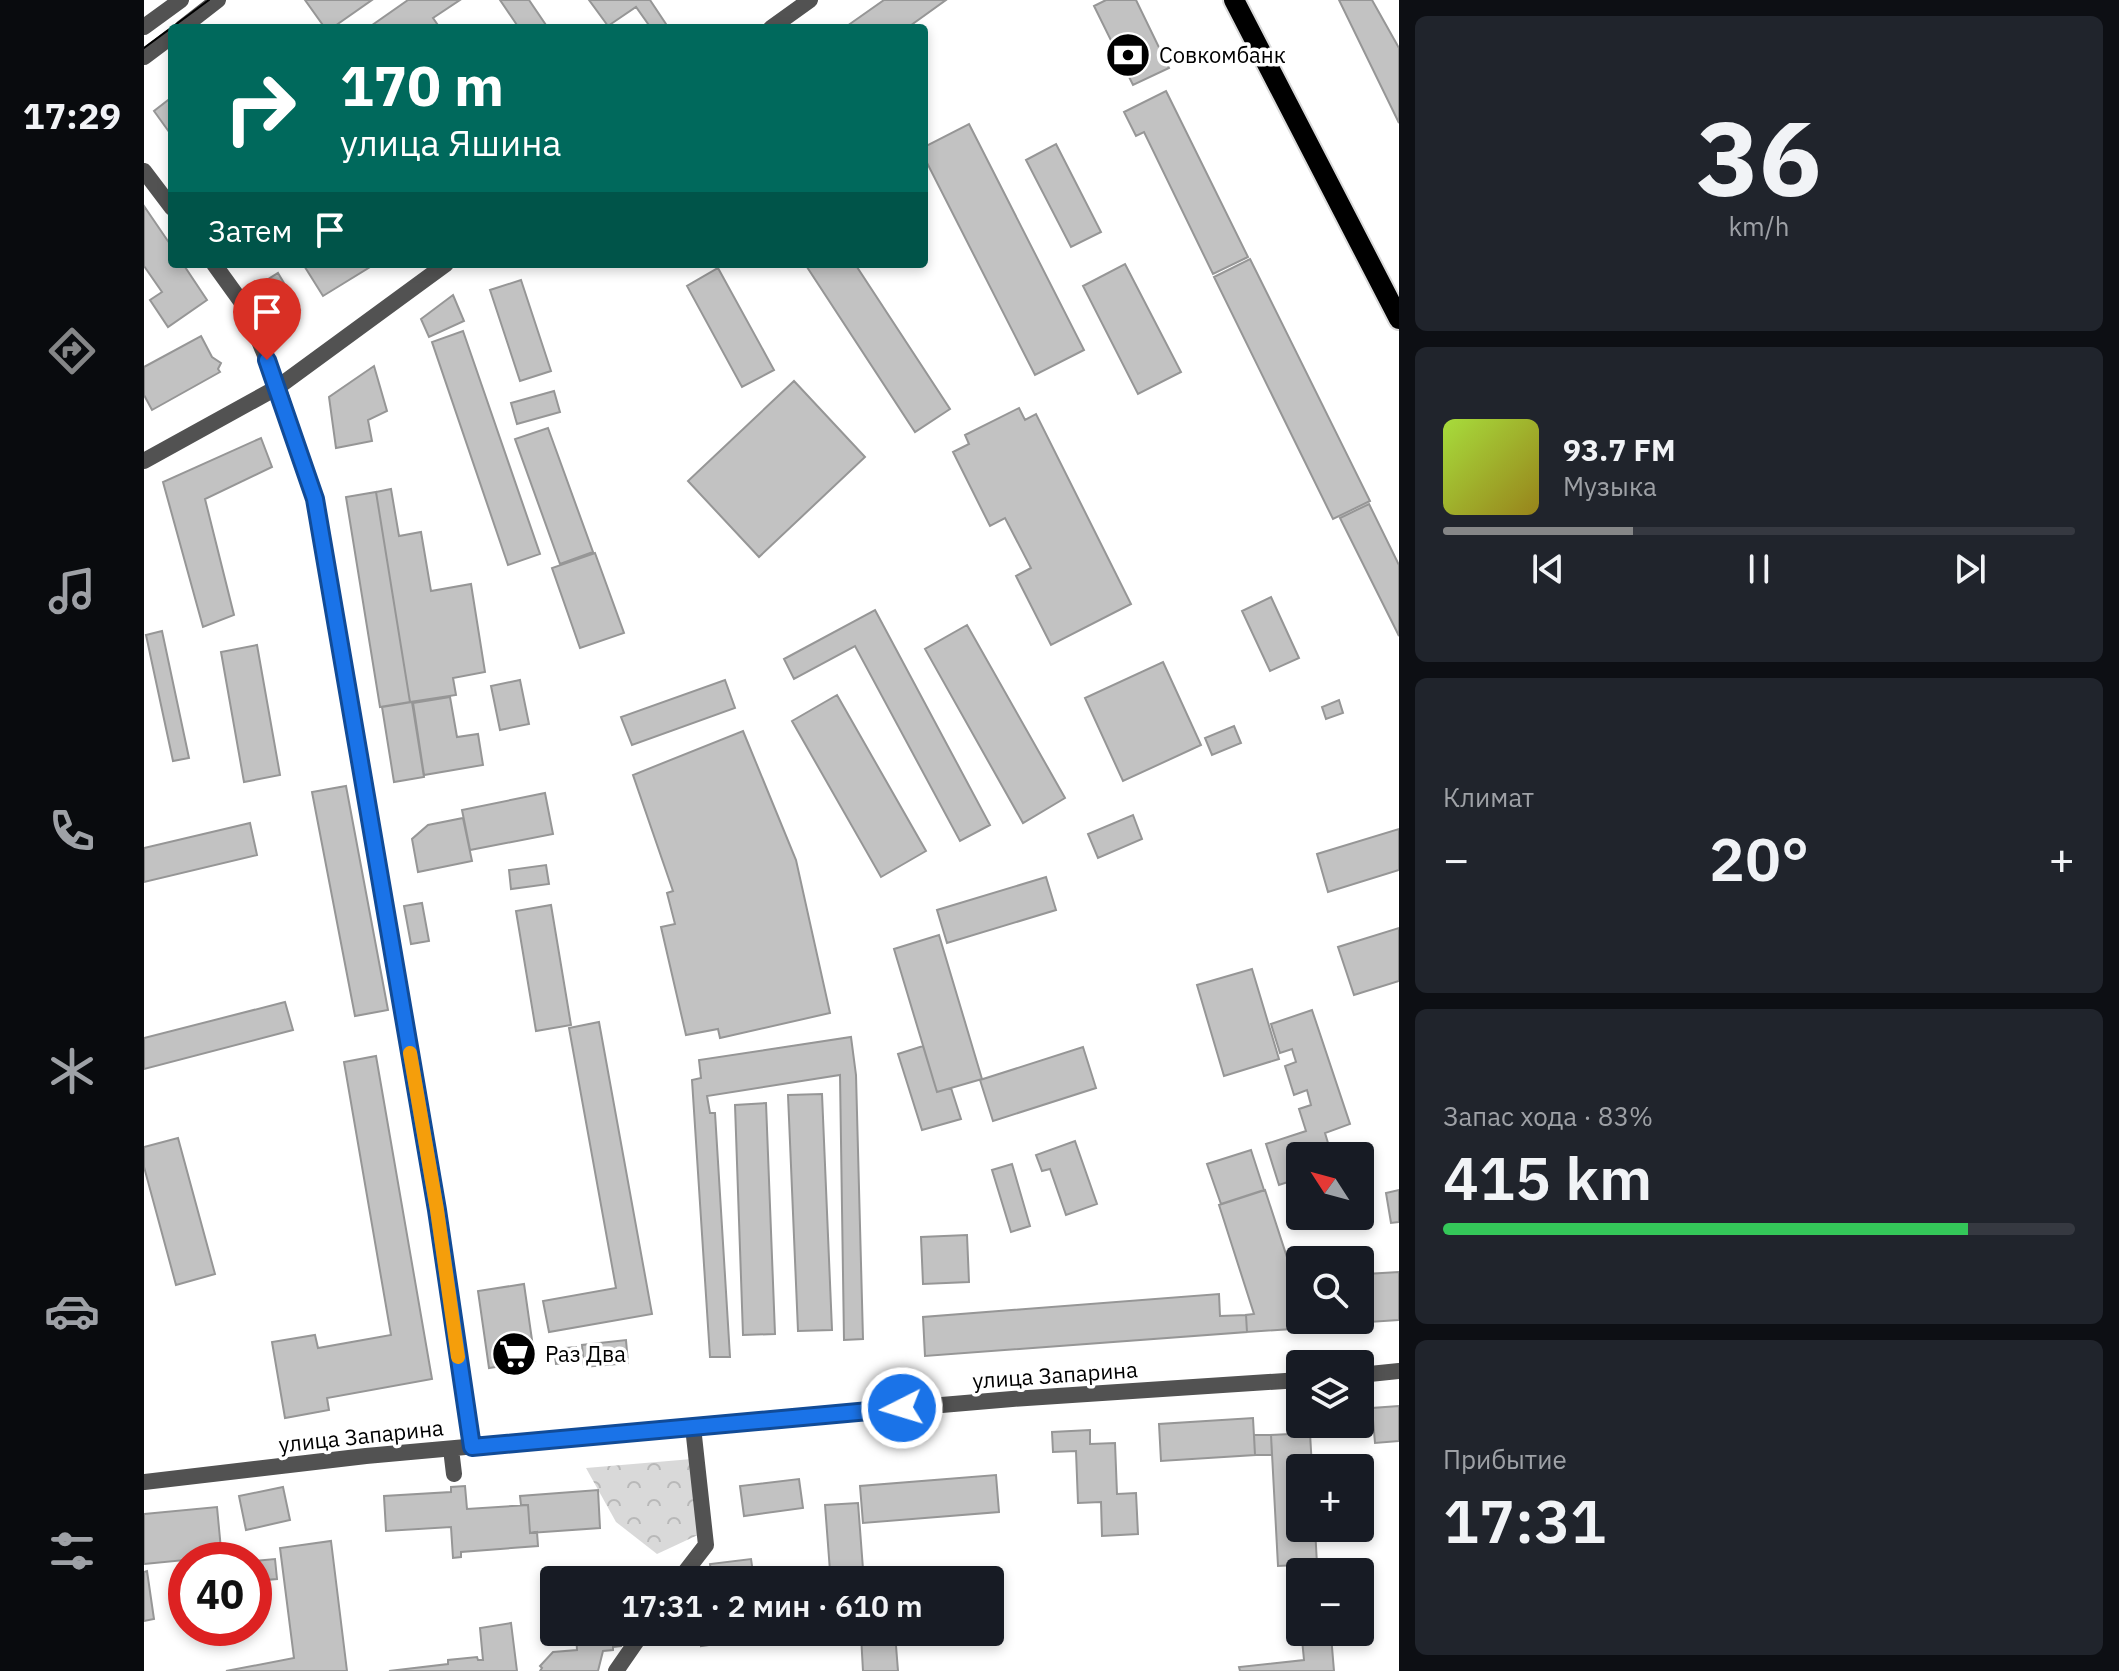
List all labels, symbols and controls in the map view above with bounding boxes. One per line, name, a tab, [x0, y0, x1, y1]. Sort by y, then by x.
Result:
bank icon: Совкомбанк	[1104, 31, 1152, 79]
place label: Совкомбанк	[1159, 40, 1286, 69]
text: 170 m	[340, 49, 504, 121]
icon: right	[208, 56, 312, 160]
text: 36	[1697, 89, 1821, 225]
text: 17:29	[23, 92, 121, 139]
text: улица Яшина	[340, 119, 562, 166]
icon: arrive	[308, 208, 352, 252]
text: km/h	[1728, 209, 1790, 243]
text: Затем	[208, 211, 292, 250]
pin	[233, 278, 301, 360]
icon: arrive	[245, 290, 289, 334]
icon: directions	[44, 323, 100, 379]
text: 93.7 FM	[1563, 430, 1676, 469]
text: Музыка	[1563, 469, 1657, 503]
icon: previous	[1526, 547, 1570, 591]
icon: pause	[1737, 547, 1781, 591]
icon: next	[1948, 547, 1992, 591]
icon: music	[44, 563, 100, 619]
text: Климат	[1443, 780, 1534, 814]
icon: phone	[44, 803, 100, 859]
text: 20°	[1709, 819, 1809, 898]
text: −	[1443, 830, 1469, 887]
text: +	[2049, 830, 2075, 887]
icon: climate	[44, 1043, 100, 1099]
text: Запас хода · 83%	[1443, 1099, 1653, 1133]
text: 415 km	[1443, 1138, 1652, 1217]
north arrow	[1286, 1142, 1374, 1230]
map controls	[1286, 1142, 1374, 1646]
button: search	[1286, 1246, 1374, 1334]
icon: car	[44, 1283, 100, 1339]
supermarket icon: Раз Два	[490, 1330, 538, 1378]
place label: Раз Два	[545, 1339, 626, 1368]
button: layers	[1286, 1350, 1374, 1438]
street label: улица Запарина	[971, 1354, 1139, 1395]
position arrow	[860, 1366, 944, 1450]
street label: улица Запарина	[277, 1412, 445, 1459]
text: Прибытие	[1443, 1442, 1567, 1476]
button: +	[1286, 1454, 1374, 1542]
text: 17:31	[1443, 1481, 1606, 1560]
icon: filters	[44, 1523, 100, 1579]
speed limit sign: 40	[168, 1542, 272, 1646]
button: −	[1286, 1558, 1374, 1646]
text: 17:31 · 2 мин · 610 m	[621, 1586, 923, 1625]

